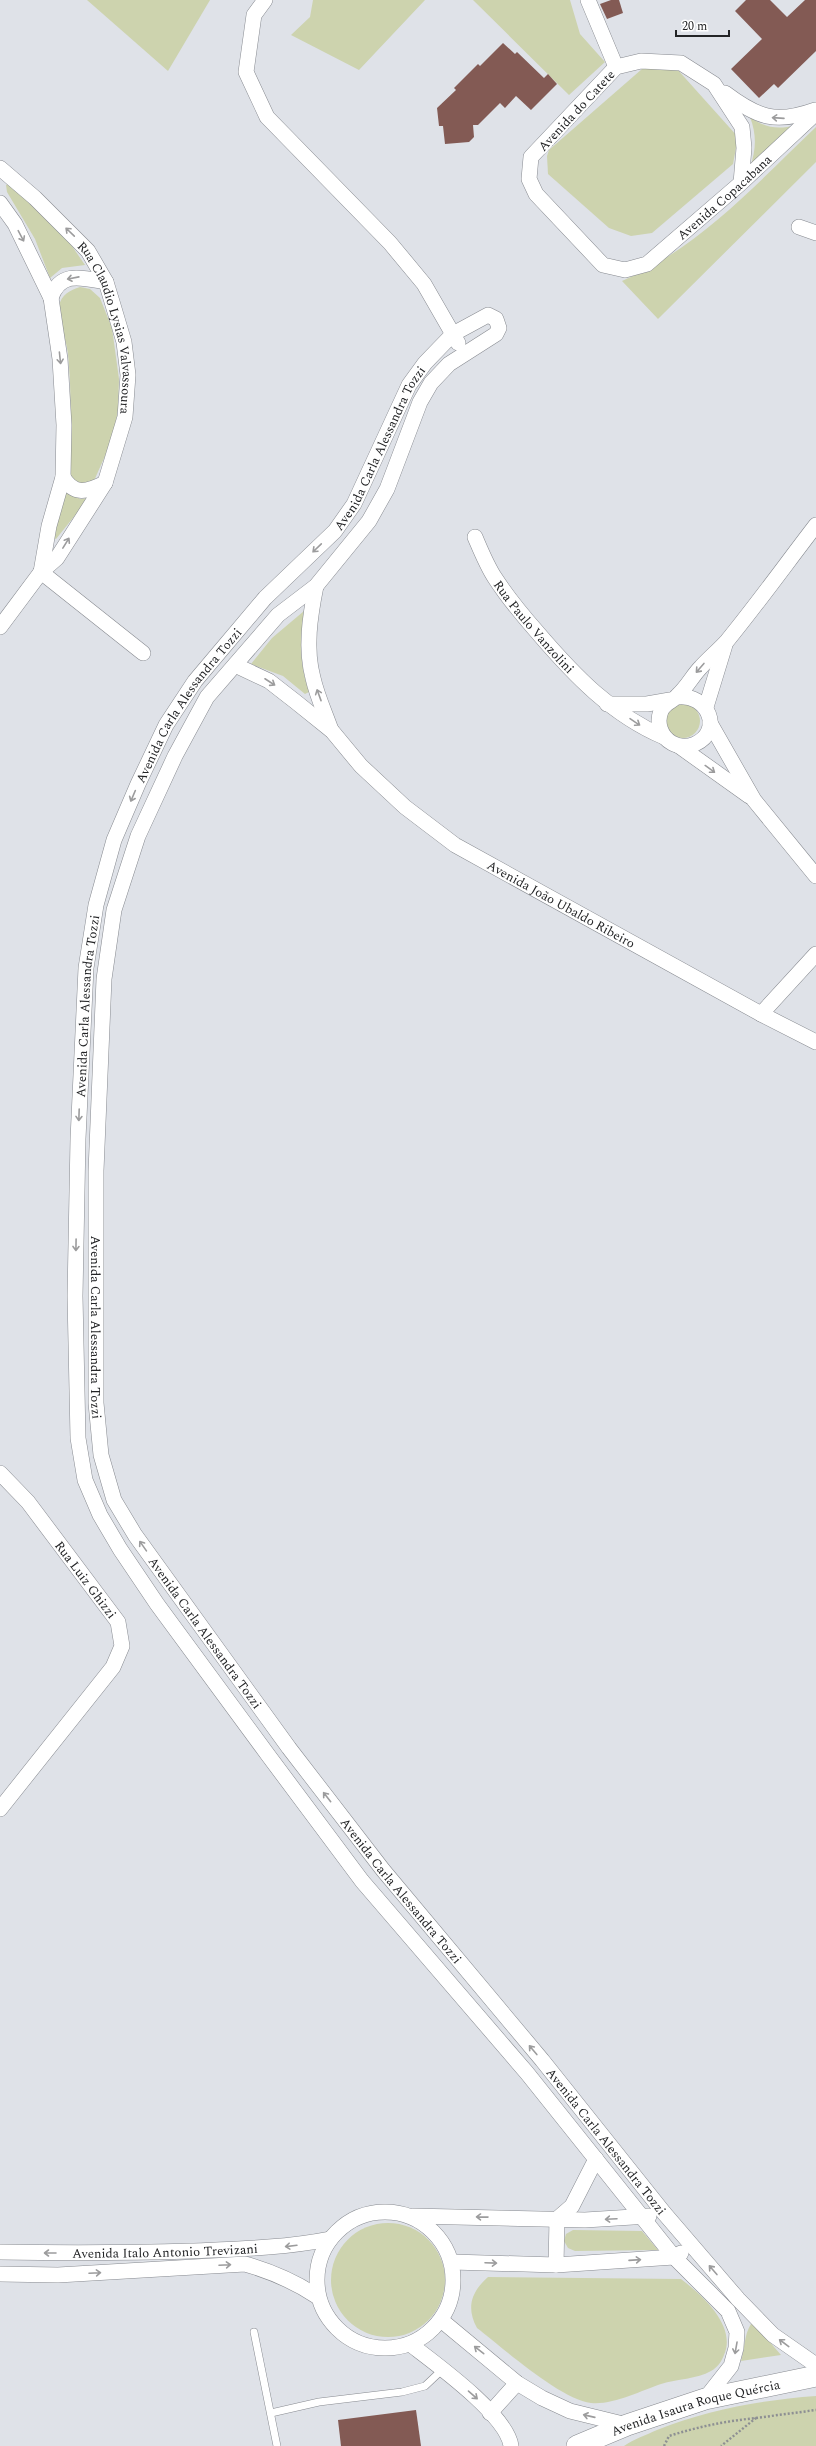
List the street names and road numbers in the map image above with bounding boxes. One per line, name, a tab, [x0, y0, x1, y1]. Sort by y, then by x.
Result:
street label: Avenida do Catete	[534, 65, 620, 156]
street label: Avenida Copacabana	[673, 150, 777, 245]
street label: Rua Claudio Lysias Valvassoura	[72, 237, 137, 415]
street label: Avenida Carla Alessandra Tozzi	[329, 362, 431, 535]
street label: Rua Paulo Vanzolini	[488, 576, 579, 678]
street label: Avenida Carla Alessandra Tozzi	[131, 623, 247, 787]
street label: Avenida João Ubaldo Ribeiro	[483, 856, 639, 954]
street label: Avenida Carla Alessandra Tozzi	[71, 913, 105, 1098]
street label: Avenida Carla Alessandra Tozzi	[85, 1236, 106, 1420]
street label: Rua Luiz Ghizzi	[49, 1537, 121, 1623]
street label: Avenida Carla Alessandra Tozzi	[143, 1553, 266, 1713]
street label: Avenida Carla Alessandra Tozzi	[335, 1814, 466, 1968]
street label: Avenida Carla Alessandra Tozzi	[541, 2064, 671, 2220]
street label: Avenida Italo Antonio Trevizani	[72, 2239, 258, 2264]
street label: Avenida Isaura Roque Quércia	[608, 2375, 782, 2442]

